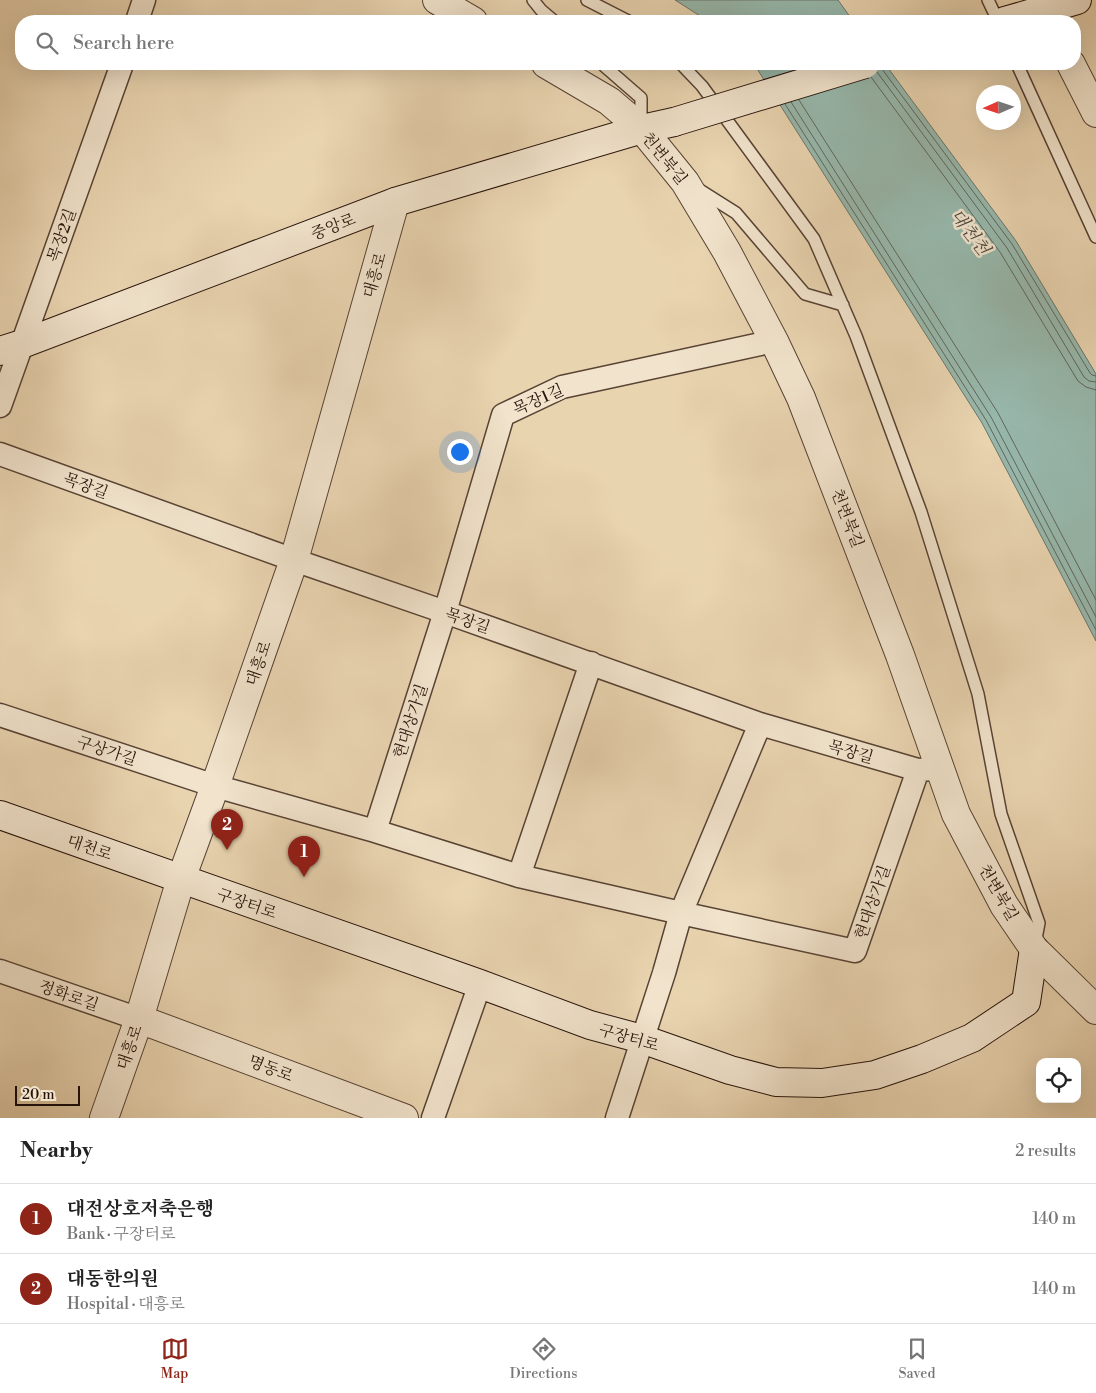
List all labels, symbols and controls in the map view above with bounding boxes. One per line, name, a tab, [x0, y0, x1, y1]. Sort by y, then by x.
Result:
search box	[15, 15, 1081, 70]
icon: search	[33, 29, 61, 57]
text: Search here	[73, 31, 174, 55]
north arrow	[976, 85, 1021, 130]
street label: 천변북길	[637, 128, 691, 189]
water label: 대천천	[945, 205, 995, 261]
street label: 목장2길	[43, 206, 81, 265]
street label: 중앙로	[308, 209, 359, 245]
street label: 대흥로	[359, 250, 391, 300]
street label: 목장1길	[510, 380, 567, 420]
your location	[447, 439, 473, 465]
street label: 목장길	[60, 469, 111, 503]
street label: 천변북길	[827, 486, 867, 551]
street label: 목장길	[442, 604, 493, 638]
street label: 대흥로	[242, 638, 276, 689]
street label: 현대상가길	[389, 681, 432, 761]
street label: 구상가길	[74, 732, 139, 770]
street label: 목장길	[826, 736, 876, 768]
pin: 2	[211, 809, 243, 850]
street label: 대천로	[64, 831, 115, 865]
pin: 1	[288, 836, 320, 877]
street label: 천변북길	[974, 861, 1022, 924]
street label: 현대상가길	[851, 863, 895, 942]
street label: 구장터로	[214, 884, 280, 924]
street label: 정화로길	[36, 976, 101, 1015]
street label: 구장터로	[596, 1020, 662, 1056]
street label: 대흥로	[113, 1022, 147, 1073]
street label: 명동로	[245, 1051, 296, 1087]
map controls	[1036, 1058, 1081, 1103]
button: locate	[1036, 1058, 1081, 1103]
scale bar	[15, 1083, 80, 1106]
text: 20 m	[22, 1086, 54, 1104]
text: Nearby	[20, 1138, 93, 1164]
text: 2 results	[1015, 1141, 1076, 1161]
text: 대전상호저축은행	[67, 1197, 214, 1221]
text: 1	[32, 1209, 40, 1229]
text: 140 m	[1032, 1209, 1076, 1229]
text: Bank · 구장터로	[67, 1224, 175, 1244]
text: 대동한의원	[67, 1267, 159, 1291]
text: 2	[31, 1279, 41, 1299]
text: 140 m	[1032, 1279, 1076, 1299]
text: Hospital · 대흥로	[67, 1294, 185, 1314]
tab: Map	[161, 1335, 189, 1383]
tab: Directions	[510, 1335, 577, 1383]
tab: Saved	[899, 1335, 935, 1383]

